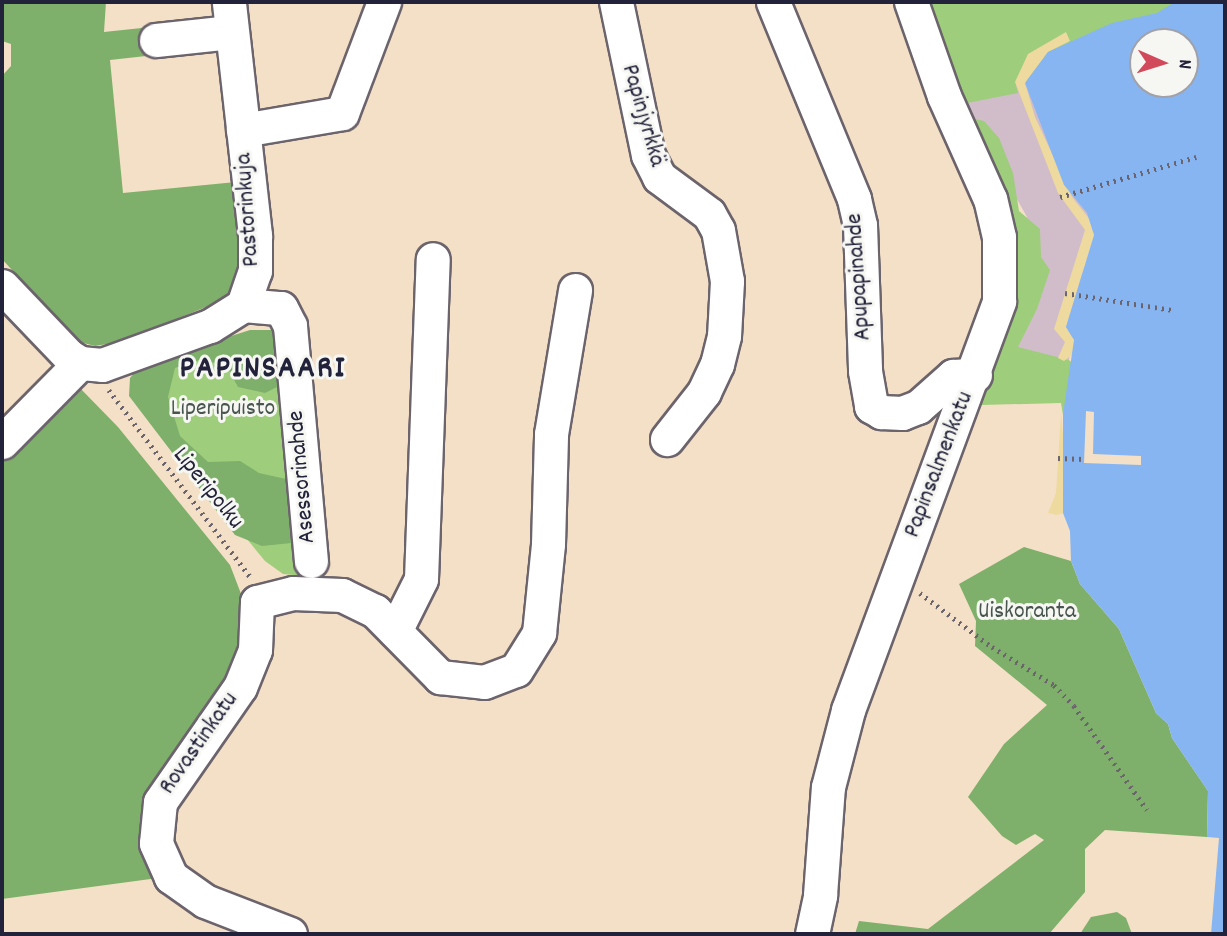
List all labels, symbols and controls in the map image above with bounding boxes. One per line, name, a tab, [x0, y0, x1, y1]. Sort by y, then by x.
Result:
north arrow	[1129, 28, 1199, 98]
text: N	[1170, 59, 1197, 69]
street label: Papinjyrkkä	[614, 61, 670, 171]
street label: Pastorinkuja	[231, 152, 267, 268]
street label: Apupapinahde	[841, 212, 879, 342]
district label: PAPINSAARI	[181, 351, 345, 389]
street label: Papinsalmenkatu	[899, 388, 981, 542]
park label: Liperipuisto	[171, 396, 275, 424]
street label: Asessorinahde	[283, 409, 323, 545]
street label: Liperipolku	[165, 442, 249, 536]
park label: Uiskoranta	[978, 599, 1076, 627]
street label: Rovastinkatu	[154, 687, 246, 801]

